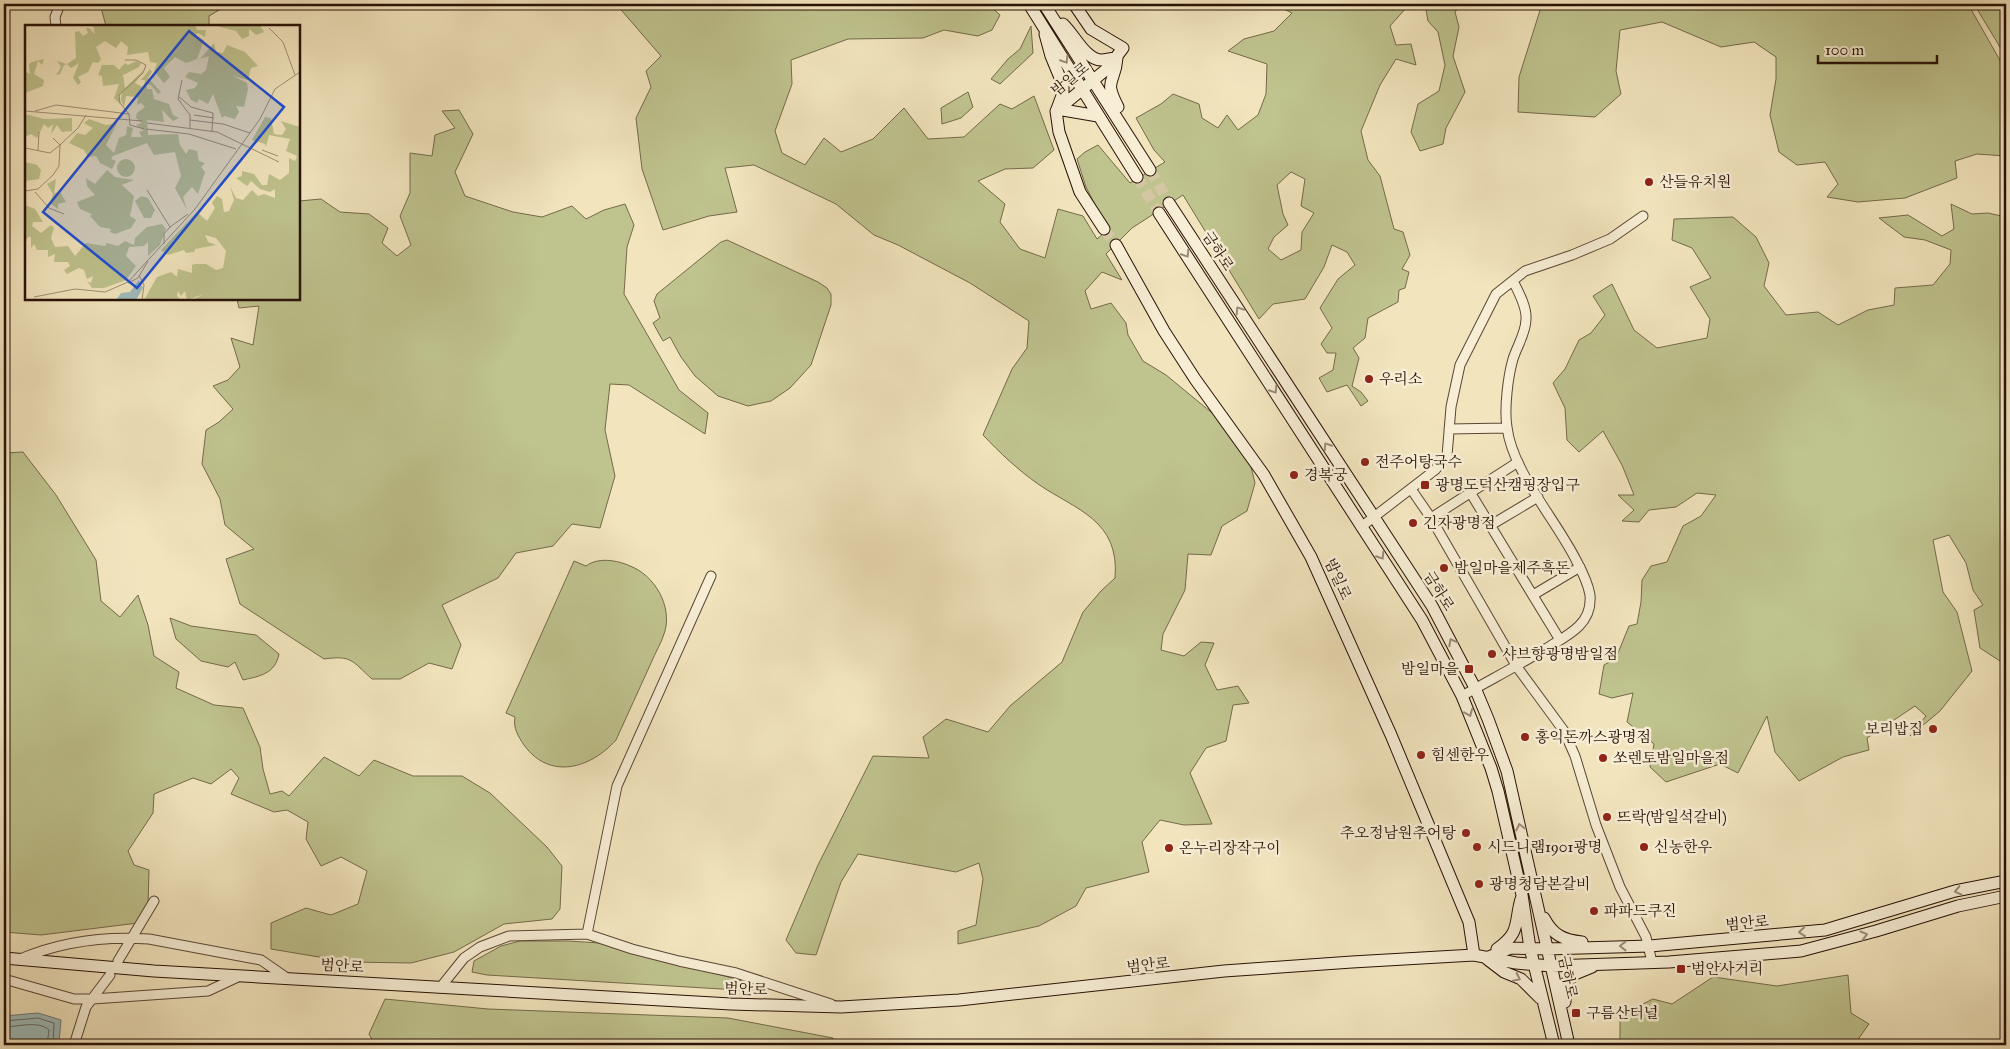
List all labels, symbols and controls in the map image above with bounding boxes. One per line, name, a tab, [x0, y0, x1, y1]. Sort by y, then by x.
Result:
inset map	[25, 25, 300, 300]
scale bar	[1818, 32, 1936, 64]
text: 100 m	[1825, 41, 1865, 59]
one-way arrow	[1058, 54, 1068, 63]
street label: 밤일로	[1047, 58, 1093, 100]
place label: 산들유치원	[1659, 173, 1731, 191]
marker: 산들유치원	[1643, 176, 1655, 188]
street label: 금하로	[1199, 228, 1238, 275]
one-way arrow	[1179, 248, 1189, 257]
one-way arrow	[1236, 307, 1245, 316]
place label: 우리소	[1379, 370, 1423, 388]
marker: 우리소	[1363, 373, 1375, 385]
one-way arrow	[1267, 385, 1277, 394]
one-way arrow	[1324, 443, 1334, 452]
place label: 전주어탕국수	[1375, 453, 1462, 471]
marker: 전주어탕국수	[1359, 456, 1371, 468]
place label: 경복궁	[1304, 466, 1348, 484]
marker: 경복궁	[1288, 469, 1300, 481]
place label: 광명도덕산캠핑장입구	[1435, 476, 1580, 494]
marker: 광명도덕산캠핑장입구	[1419, 479, 1431, 491]
place label: 긴자광명점	[1423, 514, 1495, 532]
marker: 긴자광명점	[1407, 517, 1419, 529]
one-way arrow	[1374, 551, 1384, 560]
street label: 밤일로	[1321, 555, 1355, 603]
place label: 밤일마을제주흑돈	[1454, 559, 1570, 577]
marker: 밤일마을제주흑돈	[1438, 562, 1450, 574]
street label: 금하로	[1420, 568, 1458, 615]
one-way arrow	[1448, 639, 1458, 648]
place label: 샤브향광명밤일점	[1502, 645, 1618, 663]
marker: 샤브향광명밤일점	[1486, 648, 1498, 660]
place label: 밤일마을	[1401, 660, 1460, 678]
marker: 밤일마을	[1463, 663, 1475, 675]
one-way arrow	[1462, 708, 1473, 717]
place label: 보리밥집	[1865, 720, 1923, 738]
marker: 보리밥집	[1927, 723, 1939, 735]
place label: 홍익돈까스광명점	[1535, 728, 1651, 746]
marker: 홍익돈까스광명점	[1519, 731, 1531, 743]
place label: 힘센한우	[1431, 746, 1489, 764]
marker: 힘센한우	[1415, 749, 1427, 761]
place label: 쏘렌토밤일마을점	[1613, 749, 1729, 767]
marker: 쏘렌토밤일마을점	[1597, 752, 1609, 764]
place label: 뜨락(밤일석갈비)	[1617, 808, 1727, 827]
marker: 뜨락(밤일석갈비)	[1601, 811, 1613, 823]
one-way arrow	[1515, 823, 1526, 832]
place label: 추오정남원추어탕	[1340, 824, 1457, 842]
marker: 추오정남원추어탕	[1460, 827, 1472, 839]
place label: 시드니램1901광명	[1487, 838, 1602, 856]
place label: 신농한우	[1654, 838, 1712, 856]
place label: 온누리장작구이	[1179, 839, 1280, 857]
marker: 시드니램1901광명	[1471, 841, 1483, 853]
marker: 신농한우	[1638, 841, 1650, 853]
marker: 온누리장작구이	[1163, 842, 1175, 854]
place label: 광명청담본갈비	[1489, 875, 1590, 893]
marker: 광명청담본갈비	[1473, 878, 1485, 890]
one-way arrow	[1954, 885, 1963, 896]
place label: 파파드쿠진	[1604, 902, 1676, 920]
marker: 파파드쿠진	[1588, 905, 1600, 917]
street label: 범안로	[1725, 912, 1770, 934]
one-way arrow	[1798, 927, 1806, 938]
one-way arrow	[1860, 930, 1868, 940]
one-way arrow	[1618, 941, 1626, 951]
street label: 범안로	[1125, 954, 1171, 976]
street label: 금하로	[1555, 954, 1581, 1001]
street label: 범안로	[320, 956, 365, 977]
place label: 범안사거리	[1691, 960, 1763, 978]
marker: 범안사거리	[1675, 963, 1687, 975]
one-way arrow	[1512, 972, 1521, 982]
street label: 범안로	[724, 979, 769, 999]
place label: 구름산터널	[1586, 1004, 1658, 1022]
marker: 구름산터널	[1570, 1007, 1582, 1019]

